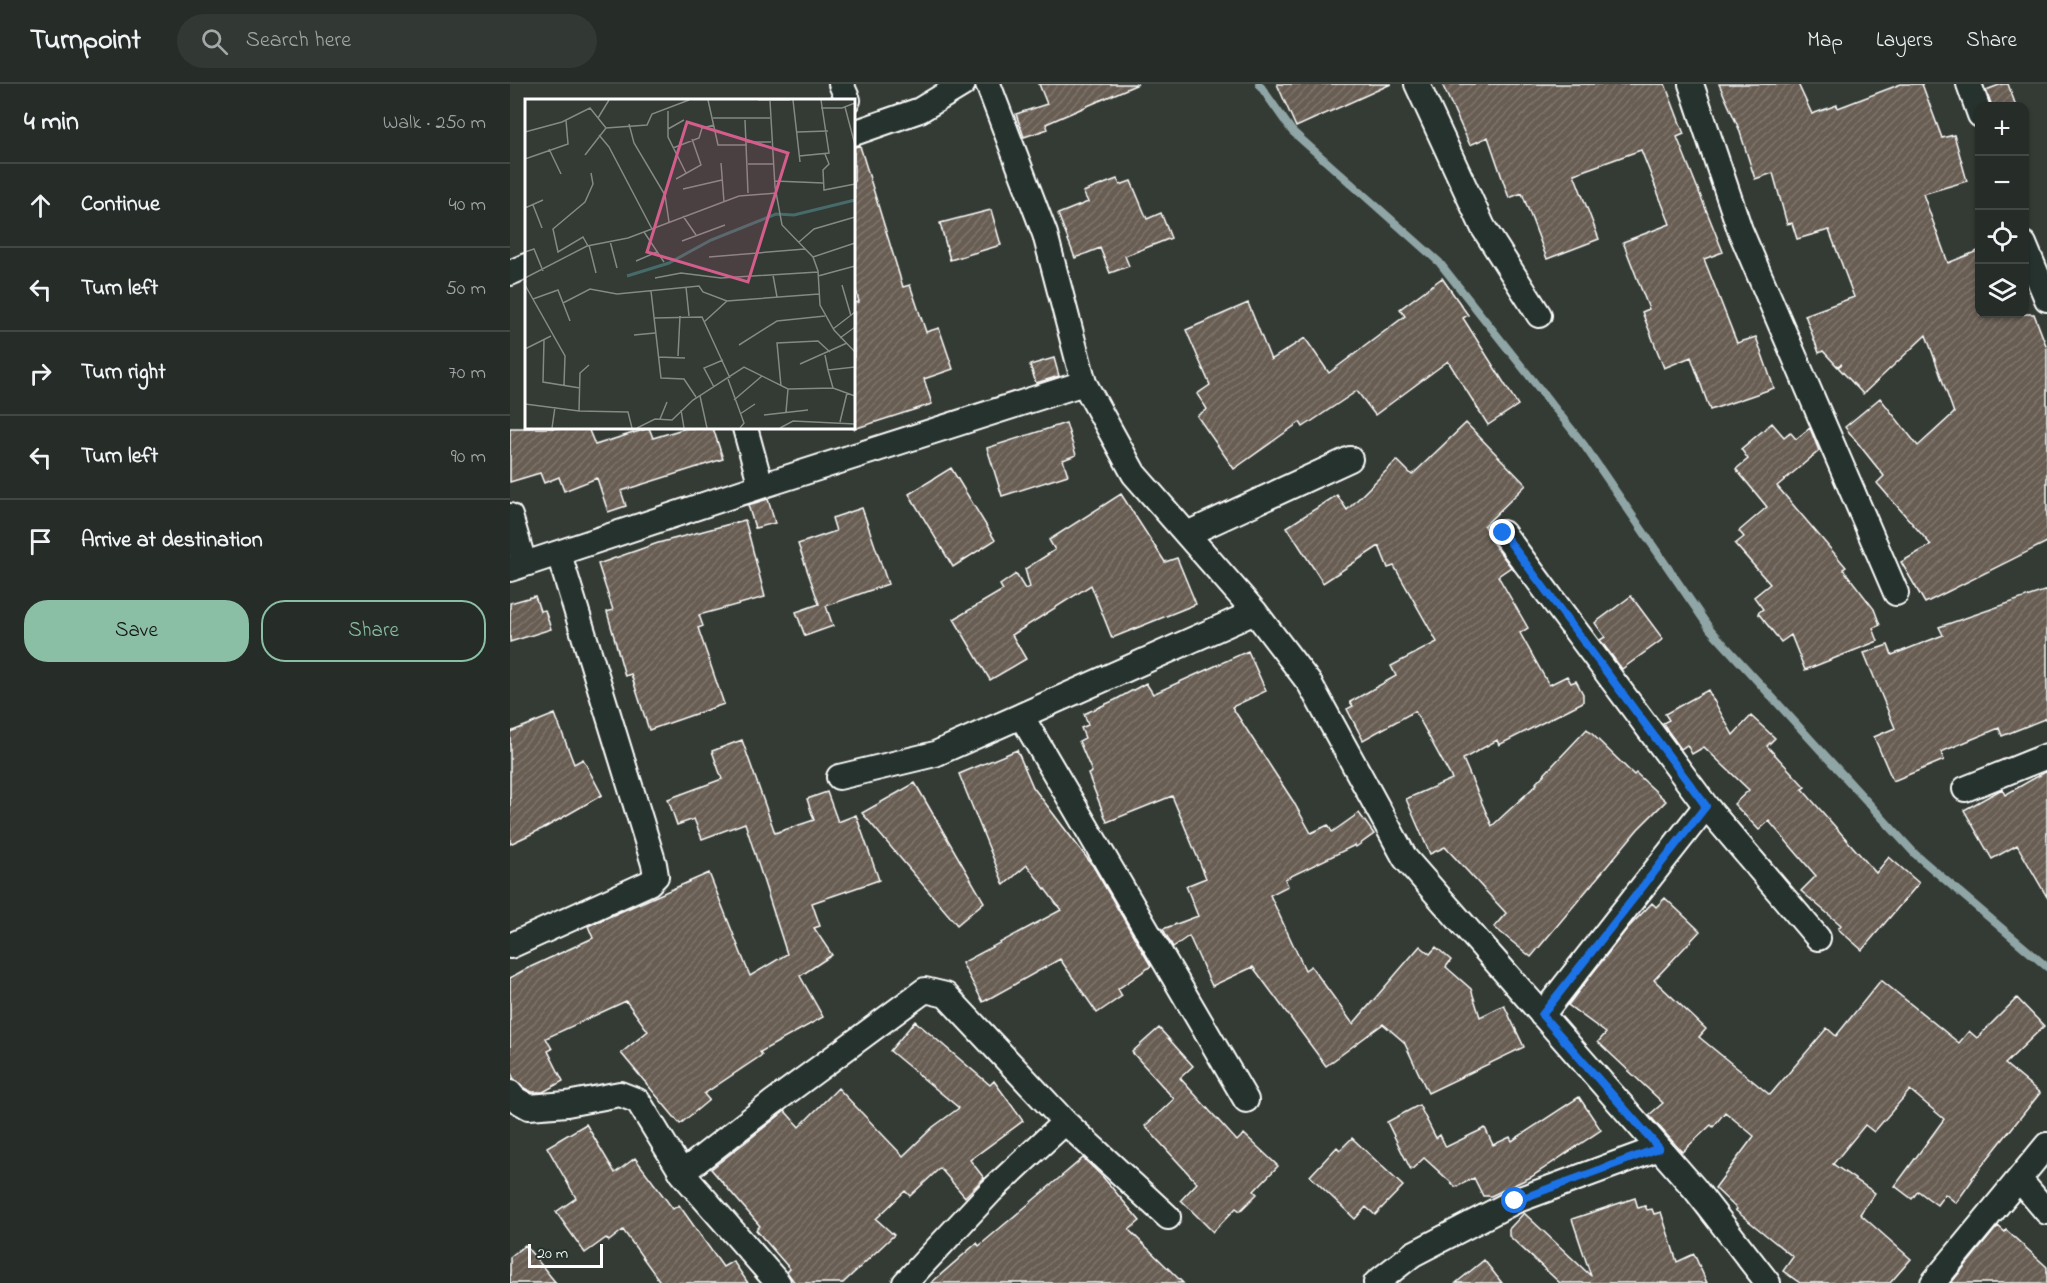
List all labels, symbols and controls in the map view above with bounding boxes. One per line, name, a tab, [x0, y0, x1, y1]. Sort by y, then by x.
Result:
search box	[177, 14, 597, 68]
text: Turnpoint	[30, 21, 141, 62]
icon: search	[198, 25, 231, 58]
text: Search here	[246, 25, 351, 57]
text: Map	[1807, 26, 1843, 56]
text: Layers	[1876, 26, 1933, 56]
text: Share	[1966, 26, 2017, 56]
inset map	[525, 99, 855, 429]
map controls	[1975, 102, 2029, 318]
button: +	[1975, 102, 2029, 156]
text: 4 min	[24, 104, 79, 142]
text: Walk · 250 m	[383, 109, 486, 138]
button: −	[1975, 156, 2029, 210]
icon: ahead	[24, 189, 57, 222]
text: Continue	[81, 189, 160, 221]
text: 40 m	[449, 191, 486, 220]
button: locate	[1975, 210, 2029, 264]
button: layers	[1975, 264, 2029, 318]
icon: left	[24, 273, 57, 306]
text: Turn left	[81, 273, 158, 305]
text: 50 m	[445, 275, 486, 304]
icon: right	[24, 357, 57, 390]
text: Turn right	[81, 357, 166, 389]
text: 70 m	[449, 359, 486, 388]
icon: left	[24, 441, 57, 474]
text: Turn left	[81, 441, 158, 473]
text: 90 m	[451, 443, 486, 472]
route end	[1489, 519, 1515, 545]
icon: arrive	[24, 525, 57, 558]
text: Arrive at destination	[81, 525, 263, 557]
button: Save	[24, 600, 249, 662]
button: Share	[261, 600, 486, 662]
route start	[1501, 1187, 1527, 1213]
scale bar	[528, 1241, 603, 1268]
text: 20 m	[537, 1242, 568, 1266]

